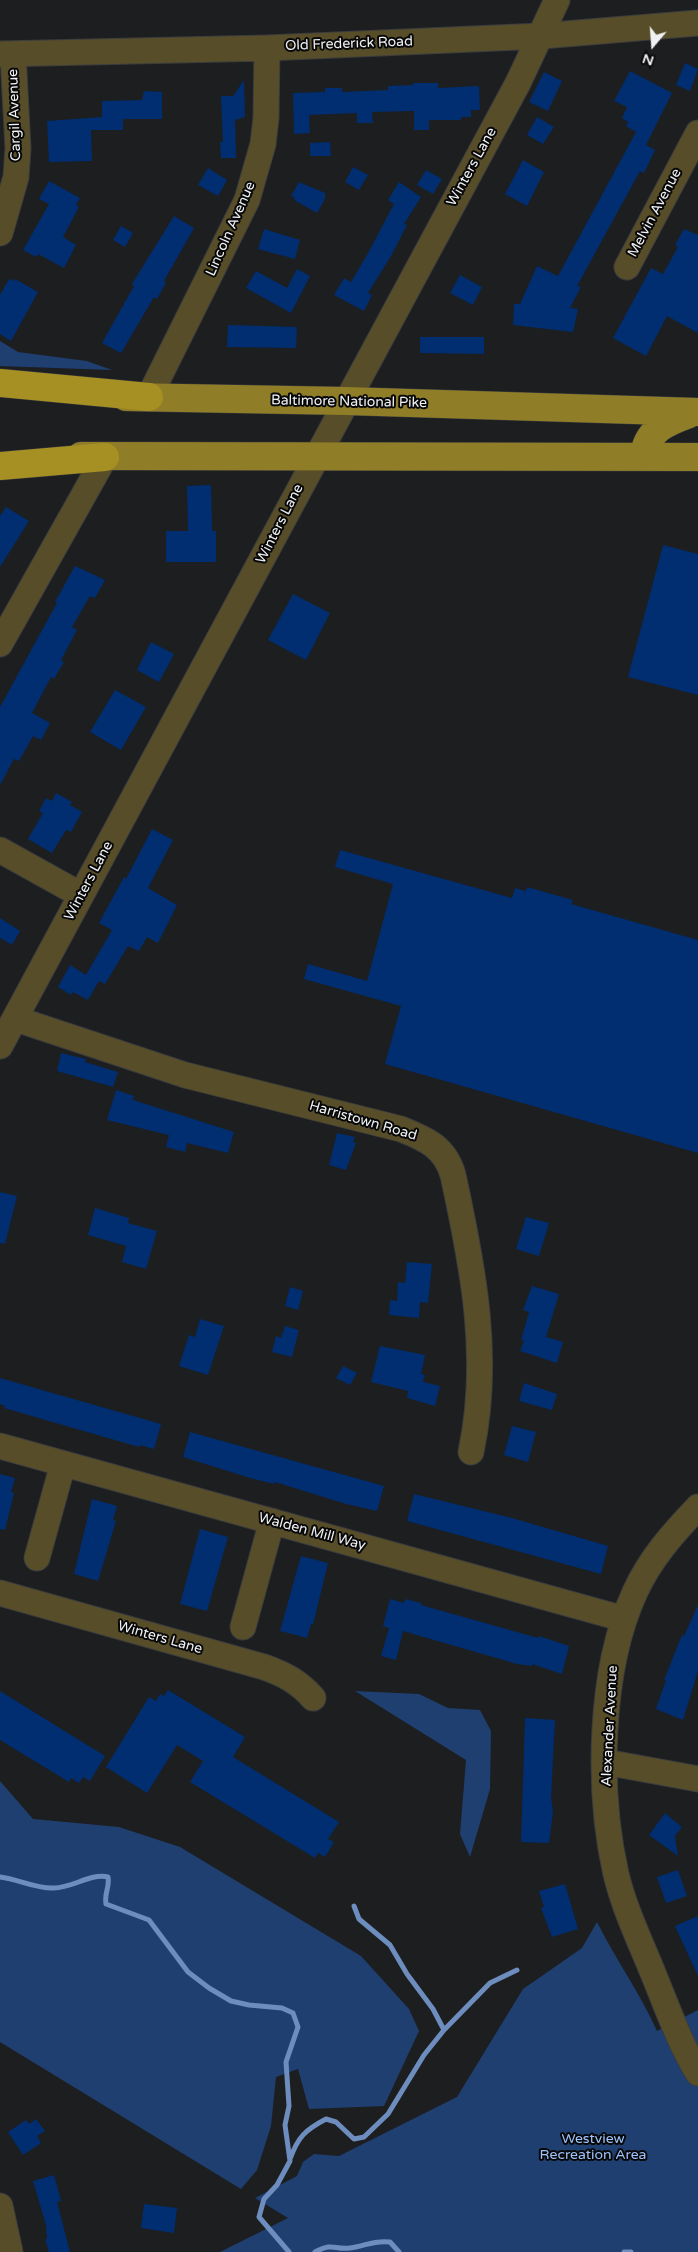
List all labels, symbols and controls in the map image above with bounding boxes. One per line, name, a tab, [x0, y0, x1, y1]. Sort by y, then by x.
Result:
north arrow	[628, 20, 678, 70]
street label: Old Frederick Road	[285, 33, 413, 55]
text: N	[640, 50, 656, 70]
street label: Cargil Avenue	[5, 69, 25, 161]
street label: Winters Lane	[444, 125, 500, 209]
street label: Melvin Avenue	[625, 166, 685, 260]
street label: Lincoln Avenue	[203, 179, 259, 279]
street label: Baltimore National Pike	[271, 392, 427, 412]
street label: Winters Lane	[253, 481, 307, 567]
street label: Winters Lane	[61, 839, 117, 923]
street label: Harristown Road	[307, 1098, 419, 1144]
street label: Walden Mill Way	[257, 1510, 367, 1554]
street label: Winters Lane	[116, 1618, 204, 1658]
street label: Alexander Avenue	[598, 1665, 622, 1787]
park label: Westview Recreation Area	[540, 2131, 646, 2164]

